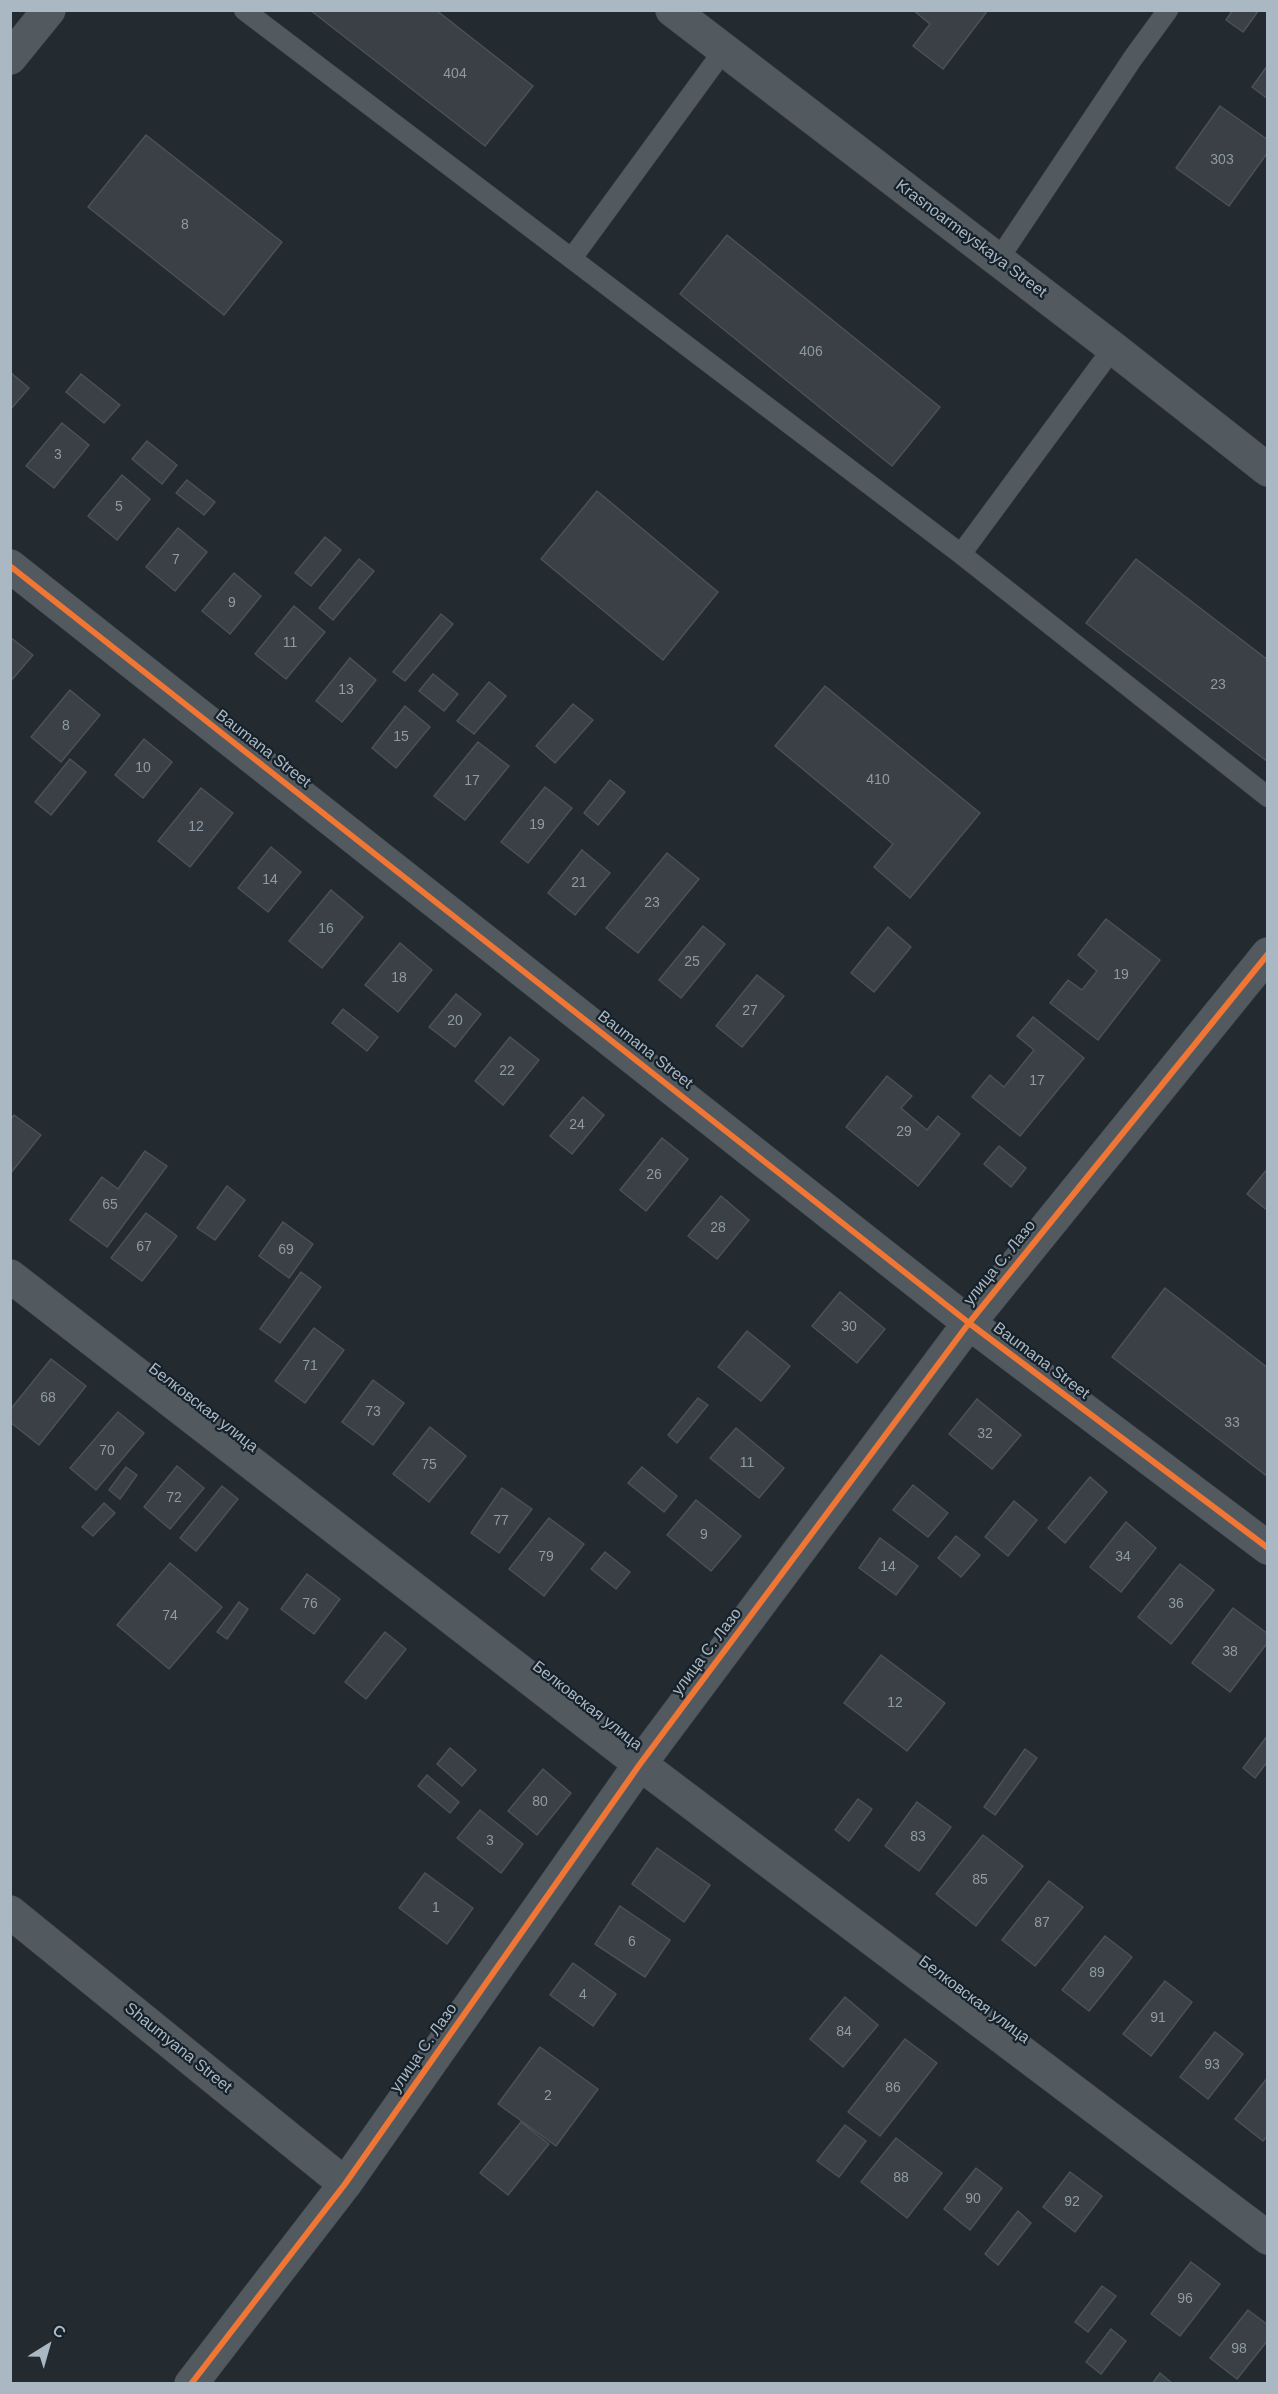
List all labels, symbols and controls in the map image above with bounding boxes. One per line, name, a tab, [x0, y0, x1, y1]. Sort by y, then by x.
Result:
house number: 404	[443, 66, 467, 82]
house number: 303	[1210, 152, 1234, 168]
street label: Krasnoarmeyskaya Street	[892, 176, 1050, 302]
house number: 8	[181, 217, 189, 233]
house number: 406	[799, 344, 823, 360]
house number: 3	[54, 447, 62, 463]
house number: 5	[115, 499, 123, 515]
house number: 7	[172, 552, 180, 568]
house number: 9	[228, 595, 236, 611]
house number: 11	[283, 635, 297, 651]
house number: 23	[1210, 677, 1226, 693]
house number: 13	[338, 682, 354, 698]
street label: Baumana Street	[212, 706, 314, 792]
house number: 8	[62, 718, 70, 734]
house number: 15	[393, 729, 409, 745]
house number: 10	[135, 760, 151, 776]
house number: 410	[866, 772, 890, 788]
house number: 17	[464, 773, 480, 789]
house number: 19	[529, 817, 545, 833]
house number: 12	[188, 819, 204, 835]
house number: 14	[262, 872, 278, 888]
house number: 21	[571, 875, 587, 891]
house number: 23	[644, 895, 660, 911]
house number: 16	[318, 921, 334, 937]
house number: 25	[684, 954, 700, 970]
house number: 19	[1113, 967, 1129, 983]
house number: 18	[391, 970, 407, 986]
house number: 27	[742, 1003, 758, 1019]
street label: Baumana Street	[594, 1007, 696, 1093]
house number: 20	[447, 1013, 463, 1029]
house number: 22	[499, 1063, 515, 1079]
house number: 17	[1029, 1073, 1045, 1089]
house number: 24	[569, 1117, 585, 1133]
house number: 29	[896, 1124, 912, 1140]
house number: 26	[646, 1167, 662, 1183]
house number: 65	[102, 1197, 118, 1213]
street label: улица С. Лазо	[960, 1216, 1040, 1310]
house number: 28	[710, 1220, 726, 1236]
house number: 67	[136, 1239, 152, 1255]
house number: 69	[278, 1242, 294, 1258]
house number: 30	[841, 1319, 857, 1335]
street label: Baumana Street	[989, 1319, 1093, 1403]
house number: 71	[302, 1358, 318, 1374]
street label: Белковская улица	[144, 1359, 262, 1457]
house number: 68	[40, 1390, 56, 1406]
house number: 73	[365, 1404, 381, 1420]
house number: 33	[1224, 1415, 1240, 1431]
house number: 32	[977, 1426, 993, 1442]
house number: 70	[99, 1443, 115, 1459]
house number: 11	[740, 1455, 754, 1471]
house number: 75	[421, 1457, 437, 1473]
house number: 72	[166, 1490, 182, 1506]
house number: 77	[493, 1513, 509, 1529]
house number: 9	[700, 1527, 708, 1543]
house number: 79	[538, 1549, 554, 1565]
house number: 34	[1115, 1549, 1131, 1565]
house number: 14	[880, 1559, 896, 1575]
house number: 76	[302, 1596, 318, 1612]
house number: 36	[1168, 1596, 1184, 1612]
street label: улица С. Лазо	[668, 1605, 746, 1699]
house number: 74	[162, 1608, 178, 1624]
house number: 38	[1222, 1644, 1238, 1660]
street label: Белковская улица	[528, 1657, 646, 1755]
house number: 12	[887, 1695, 903, 1711]
house number: 80	[532, 1794, 548, 1810]
house number: 83	[910, 1829, 926, 1845]
house number: 3	[486, 1833, 494, 1849]
house number: 85	[972, 1872, 988, 1888]
house number: 1	[432, 1900, 440, 1916]
house number: 87	[1034, 1915, 1050, 1931]
house number: 6	[628, 1934, 636, 1950]
street label: Белковская улица	[915, 1952, 1033, 2048]
house number: 89	[1089, 1965, 1105, 1981]
house number: 4	[579, 1987, 587, 2003]
street label: Shaumyana Street	[120, 1999, 236, 2097]
street label: улица С. Лазо	[386, 2000, 462, 2096]
house number: 91	[1150, 2010, 1166, 2026]
house number: 84	[836, 2024, 852, 2040]
house number: 93	[1204, 2057, 1220, 2073]
house number: 86	[885, 2080, 901, 2096]
house number: 2	[544, 2088, 552, 2104]
house number: 88	[893, 2170, 909, 2186]
house number: 90	[965, 2191, 981, 2207]
house number: 92	[1064, 2194, 1080, 2210]
house number: 96	[1177, 2291, 1193, 2307]
north arrow	[18, 2316, 78, 2376]
text: С	[49, 2321, 69, 2341]
house number: 98	[1231, 2341, 1247, 2357]

